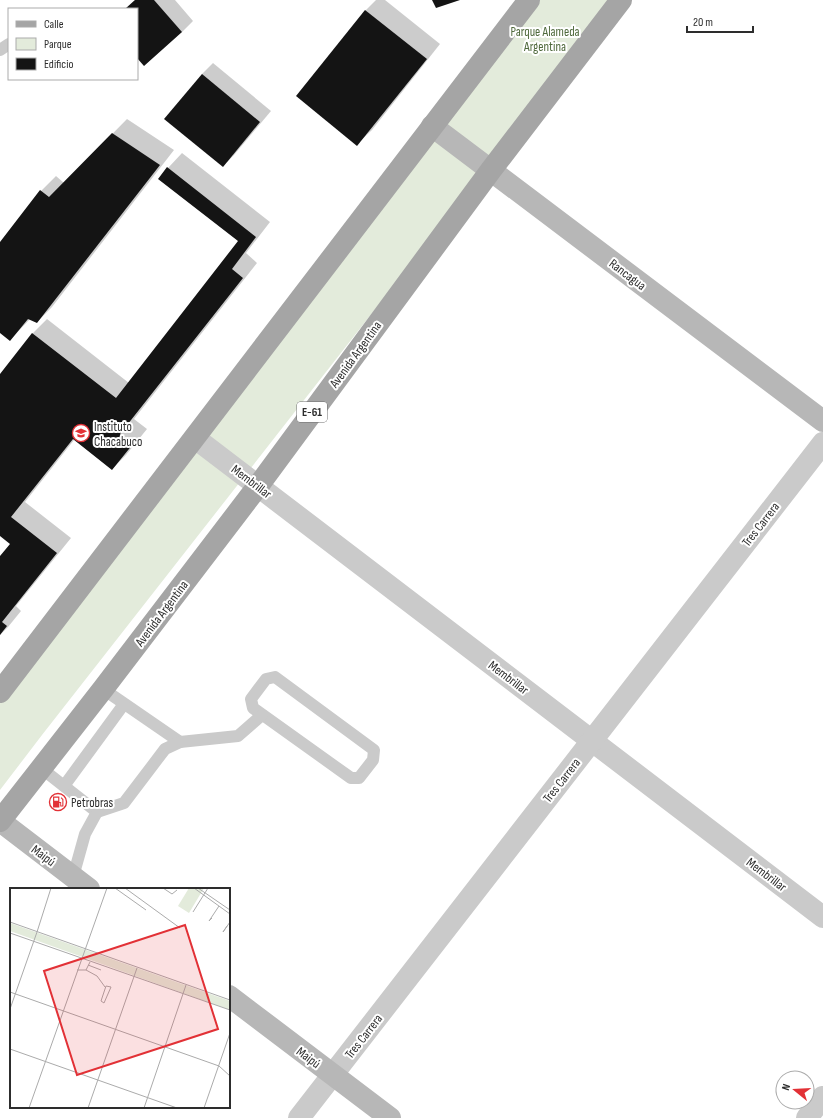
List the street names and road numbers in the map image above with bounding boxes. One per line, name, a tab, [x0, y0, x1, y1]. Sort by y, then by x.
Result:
street label: Rancagua	[606, 256, 649, 294]
street label: Avenida Argentina	[326, 318, 385, 392]
road number: E-61	[297, 402, 327, 422]
street label: Membrillar	[228, 461, 275, 502]
street label: Tres Carrera	[739, 499, 783, 550]
street label: Avenida Argentina	[131, 578, 192, 650]
street label: Membrillar	[485, 657, 532, 698]
street label: Tres Carrera	[540, 755, 584, 806]
street label: Maipú	[28, 842, 59, 870]
street label: Membrillar	[743, 854, 790, 895]
street label: Tres Carrera	[342, 1011, 386, 1062]
street label: Maipú	[293, 1044, 324, 1072]

